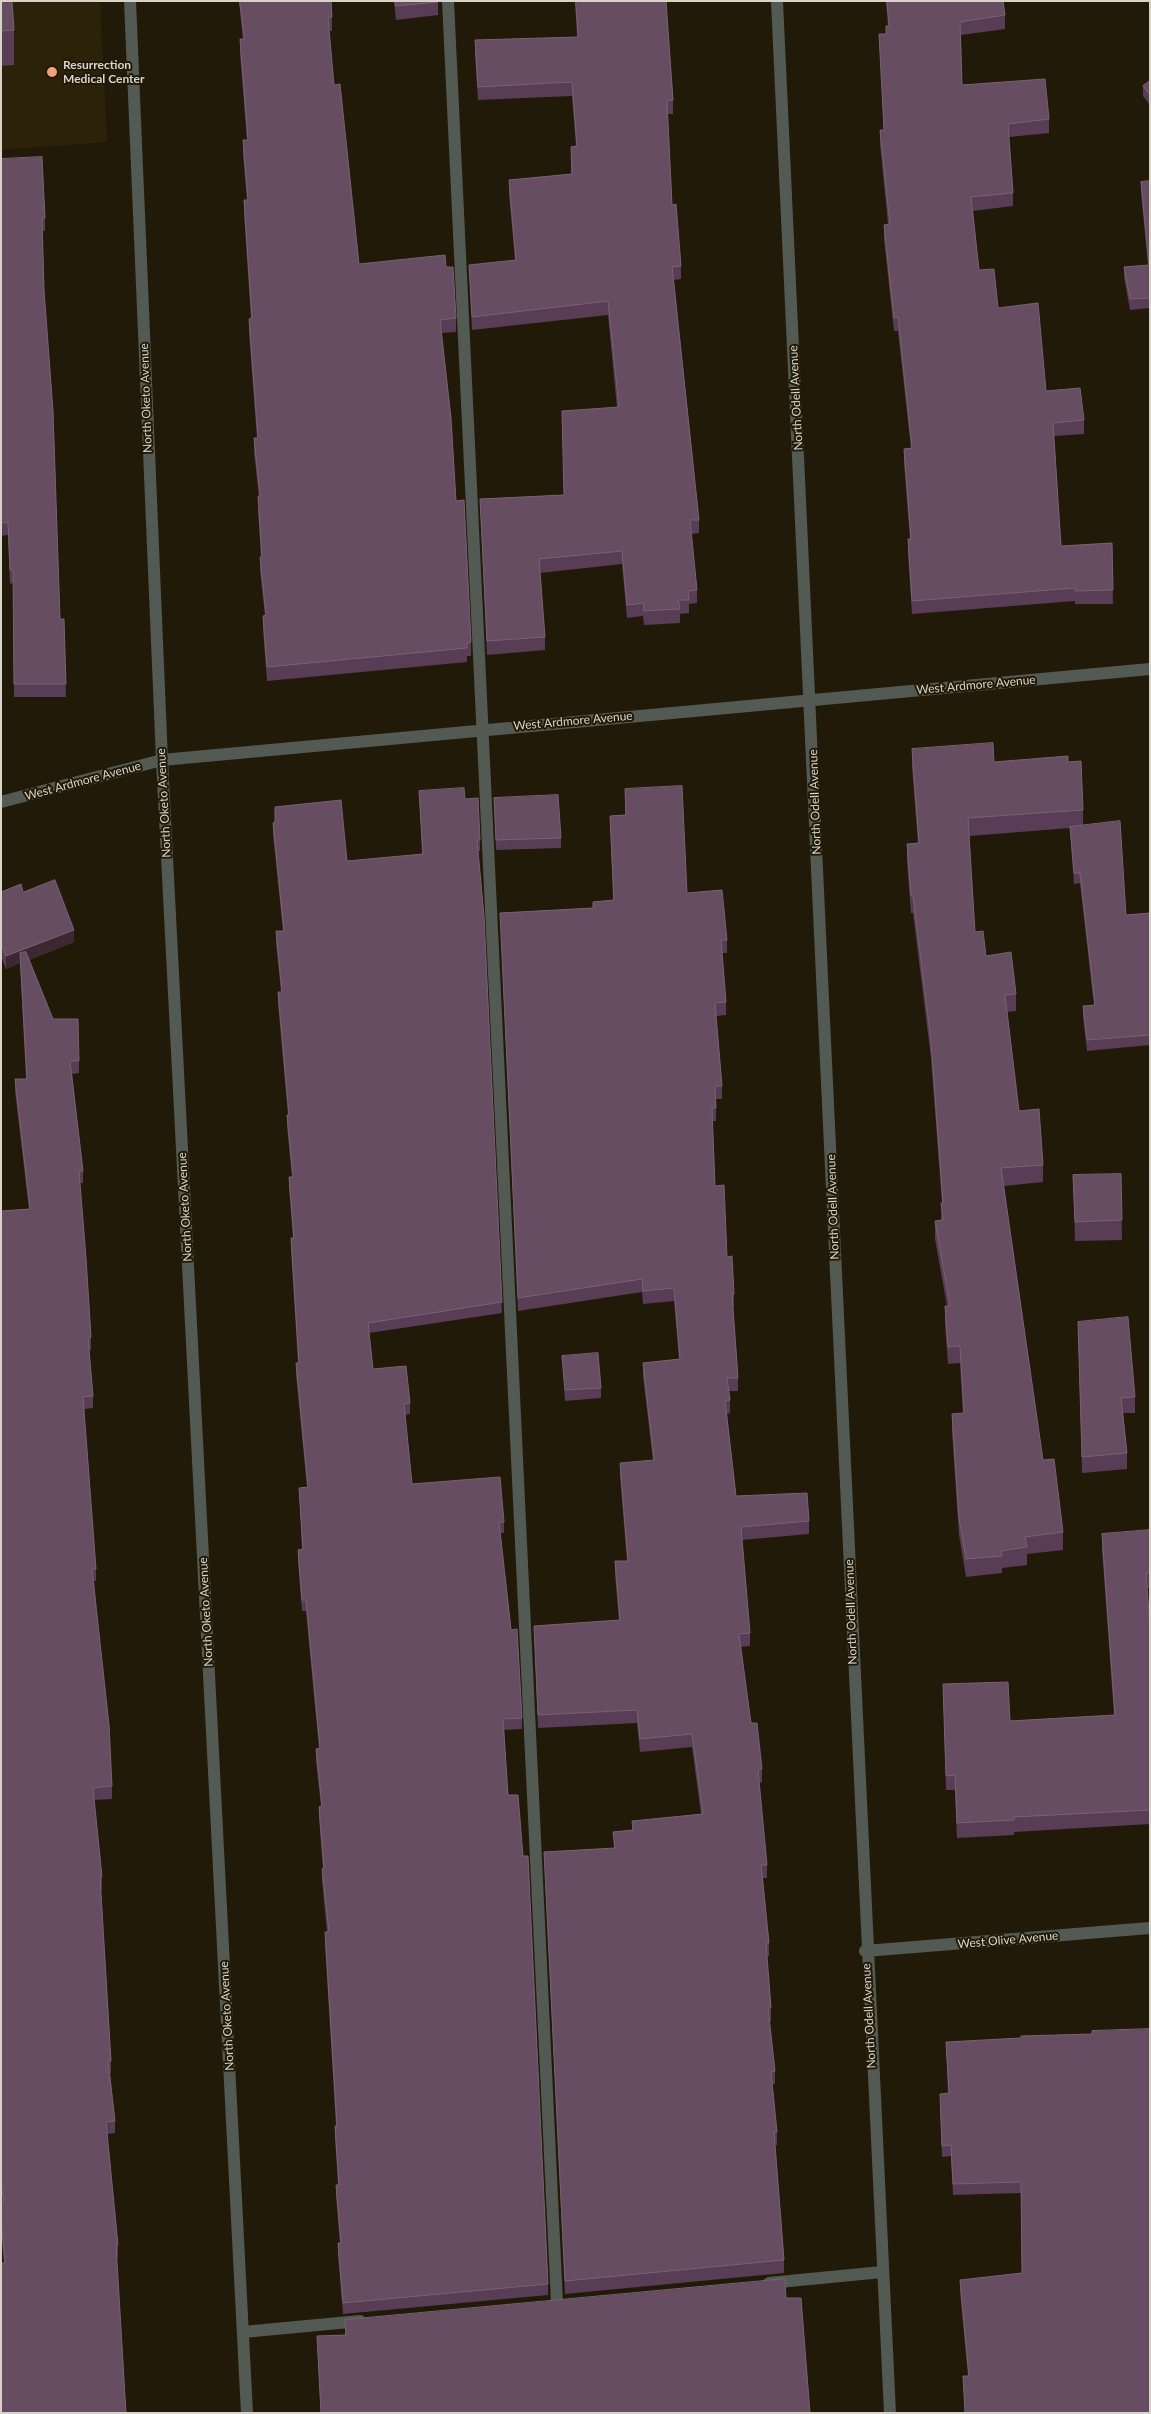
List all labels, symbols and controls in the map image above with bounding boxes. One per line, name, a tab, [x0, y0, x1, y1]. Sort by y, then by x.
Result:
place label: Resurrection Medical Center	[63, 58, 144, 86]
marker: Resurrection Medical Center	[45, 65, 59, 79]
street label: North Oketo Avenue	[137, 343, 155, 453]
street label: North Odell Avenue	[786, 345, 806, 451]
street label: West Ardmore Avenue	[916, 673, 1036, 697]
street label: West Ardmore Avenue	[513, 709, 633, 733]
street label: North Oketo Avenue	[154, 748, 174, 858]
street label: North Odell Avenue	[806, 749, 824, 855]
street label: West Ardmore Avenue	[23, 759, 143, 803]
street label: North Oketo Avenue	[175, 1152, 195, 1262]
street label: North Odell Avenue	[824, 1154, 842, 1260]
street label: North Oketo Avenue	[196, 1557, 216, 1667]
street label: North Odell Avenue	[842, 1559, 860, 1665]
street label: West Olive Avenue	[957, 1928, 1059, 1952]
street label: North Oketo Avenue	[217, 1961, 237, 2071]
street label: North Odell Avenue	[859, 1963, 879, 2069]

